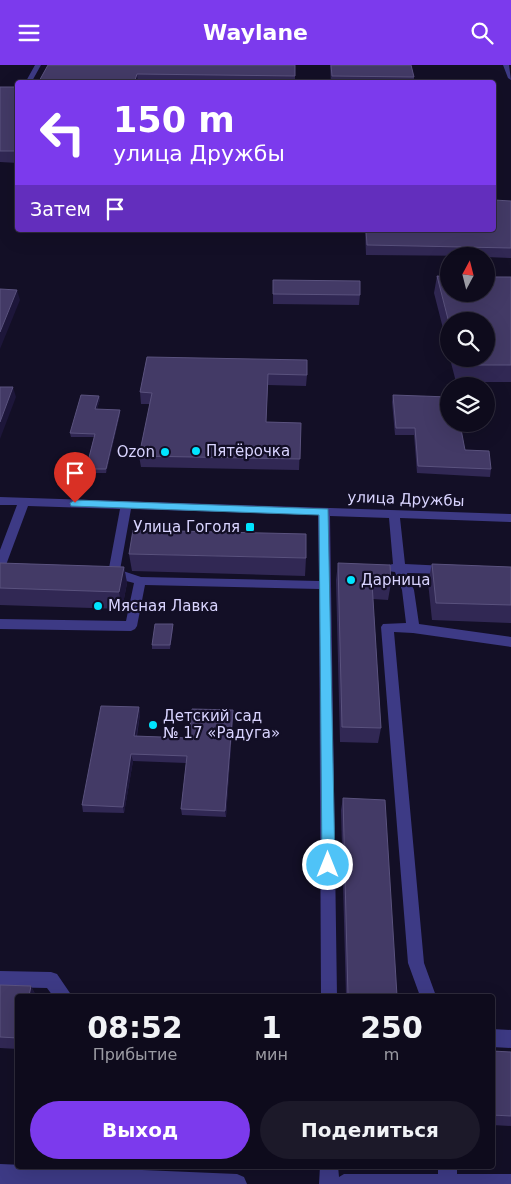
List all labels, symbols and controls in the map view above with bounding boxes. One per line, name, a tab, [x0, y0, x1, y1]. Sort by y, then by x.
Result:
icon: menu	[15, 19, 43, 47]
icon: search	[468, 19, 496, 47]
text: Waylane	[203, 20, 308, 45]
icon: left	[30, 100, 95, 165]
text: 150 m	[113, 100, 235, 140]
text: улица Дружбы	[113, 141, 285, 166]
icon: arrive	[101, 195, 129, 223]
text: Затем	[30, 198, 91, 220]
north arrow	[440, 247, 495, 303]
map controls	[440, 247, 495, 432]
button: search	[440, 312, 495, 367]
button: layers	[440, 377, 495, 432]
place label: Пятёрочка	[206, 442, 290, 460]
place label: Ozon	[117, 443, 155, 461]
marker: Пятёрочка	[190, 445, 202, 457]
marker: Ozon	[159, 446, 171, 458]
pin	[54, 452, 96, 503]
icon: arrive	[61, 459, 89, 487]
street label: улица Дружбы	[347, 488, 465, 510]
place label: Улица Гоголя	[133, 518, 240, 536]
marker: Улица Гоголя	[244, 521, 256, 533]
place label: Дарница	[361, 571, 430, 589]
marker: Дарница	[345, 574, 357, 586]
place label: Мясная Лавка	[108, 597, 219, 615]
marker: Мясная Лавка	[92, 600, 104, 612]
place label: Детский сад № 17 «Радуга»	[163, 707, 280, 742]
marker: Детский сад № 17 «Радуга»	[147, 719, 159, 731]
position arrow	[301, 838, 353, 890]
text: 08:52	[87, 1010, 183, 1045]
text: 1	[261, 1010, 282, 1045]
text: 250	[360, 1010, 423, 1045]
text: Прибытие	[93, 1045, 177, 1064]
text: мин	[255, 1045, 288, 1064]
text: m	[384, 1045, 399, 1064]
button: Выход	[30, 1101, 250, 1159]
button: Поделиться	[260, 1101, 480, 1159]

